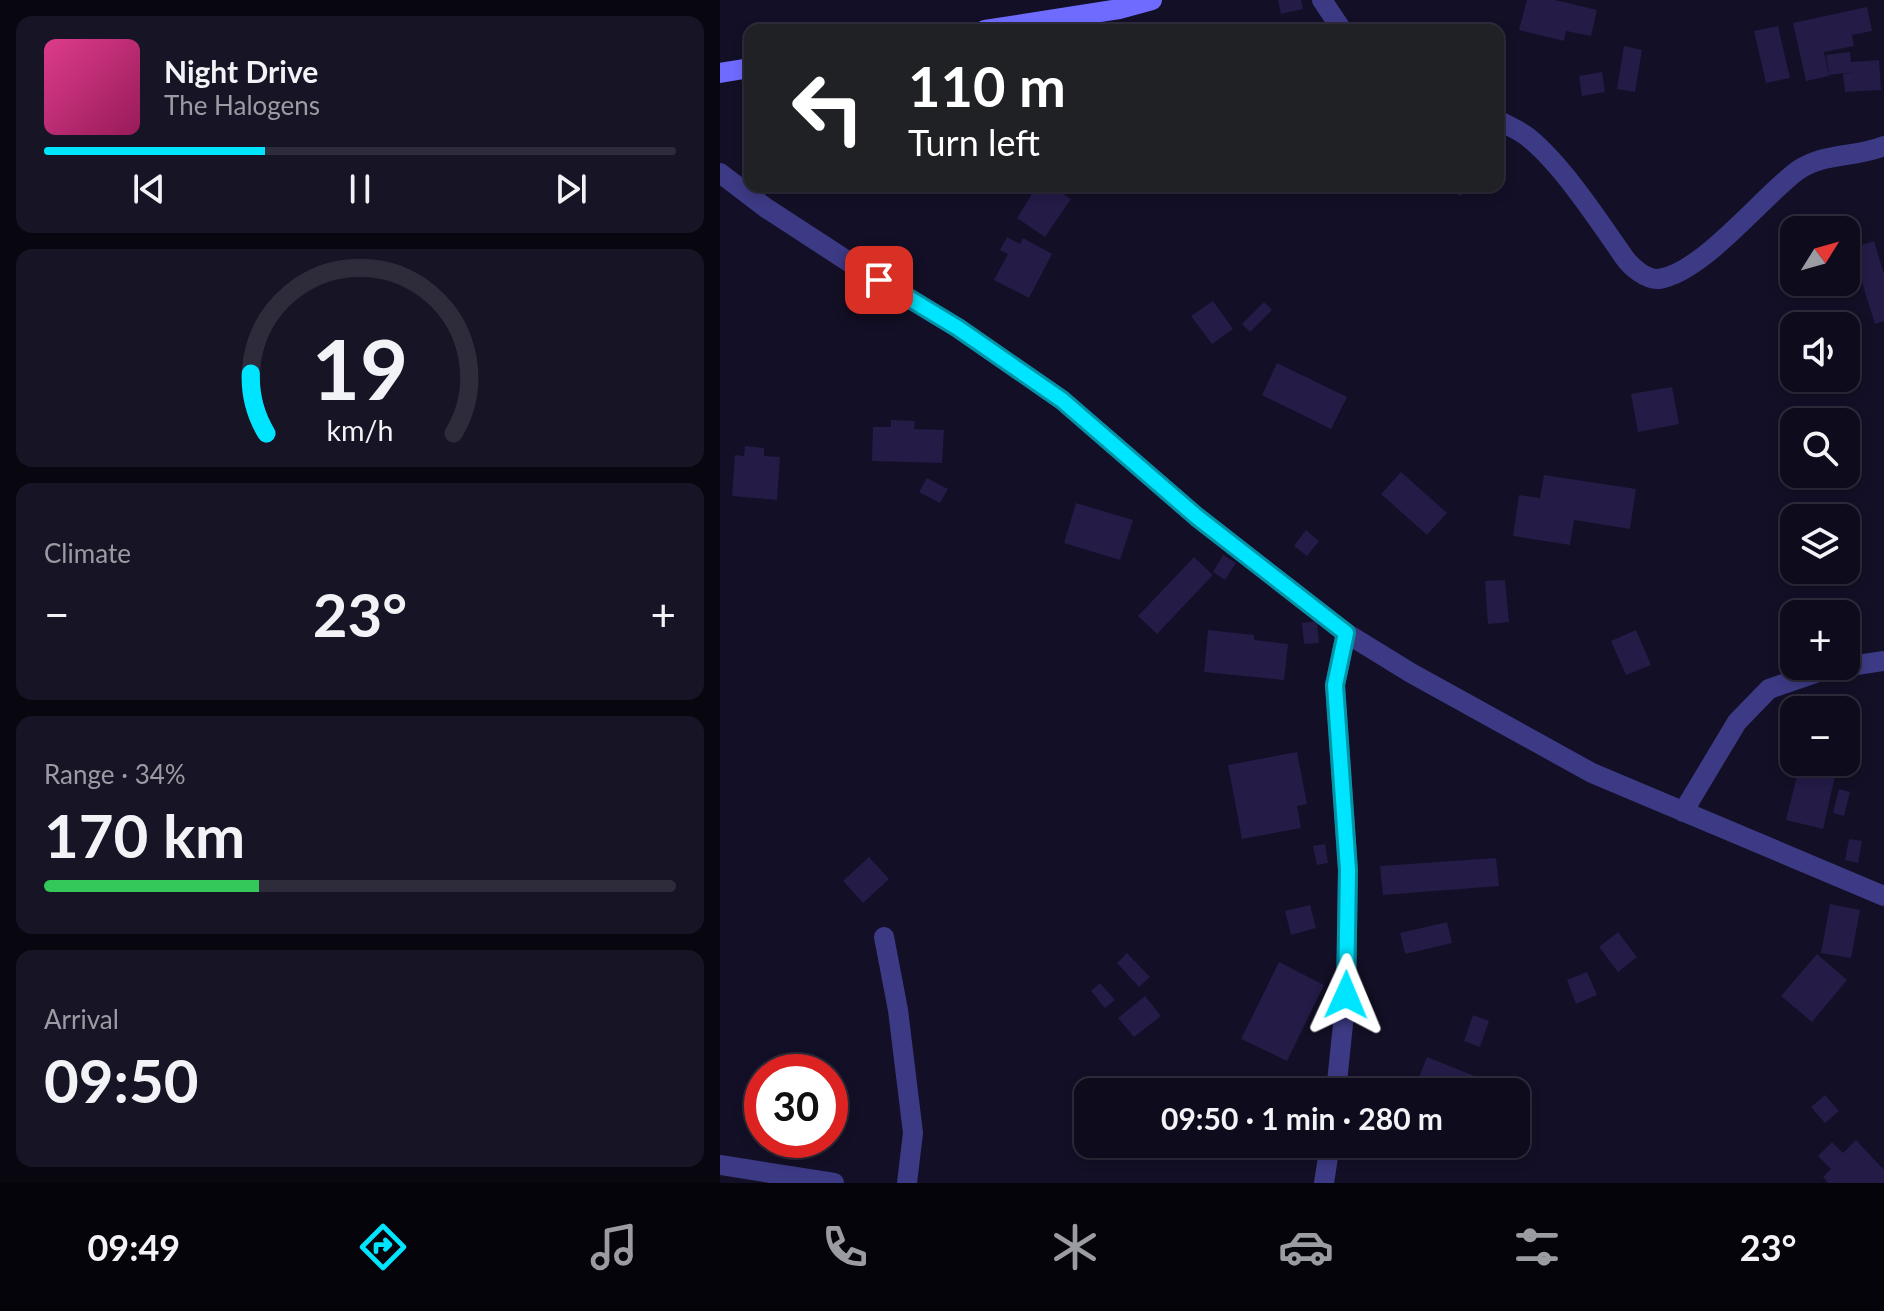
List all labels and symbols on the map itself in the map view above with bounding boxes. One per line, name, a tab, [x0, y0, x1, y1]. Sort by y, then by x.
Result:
north arrow	[1780, 216, 1860, 296]
pin	[845, 246, 913, 314]
position arrow	[1304, 953, 1388, 1037]
speed limit sign: 30	[744, 1054, 848, 1158]

